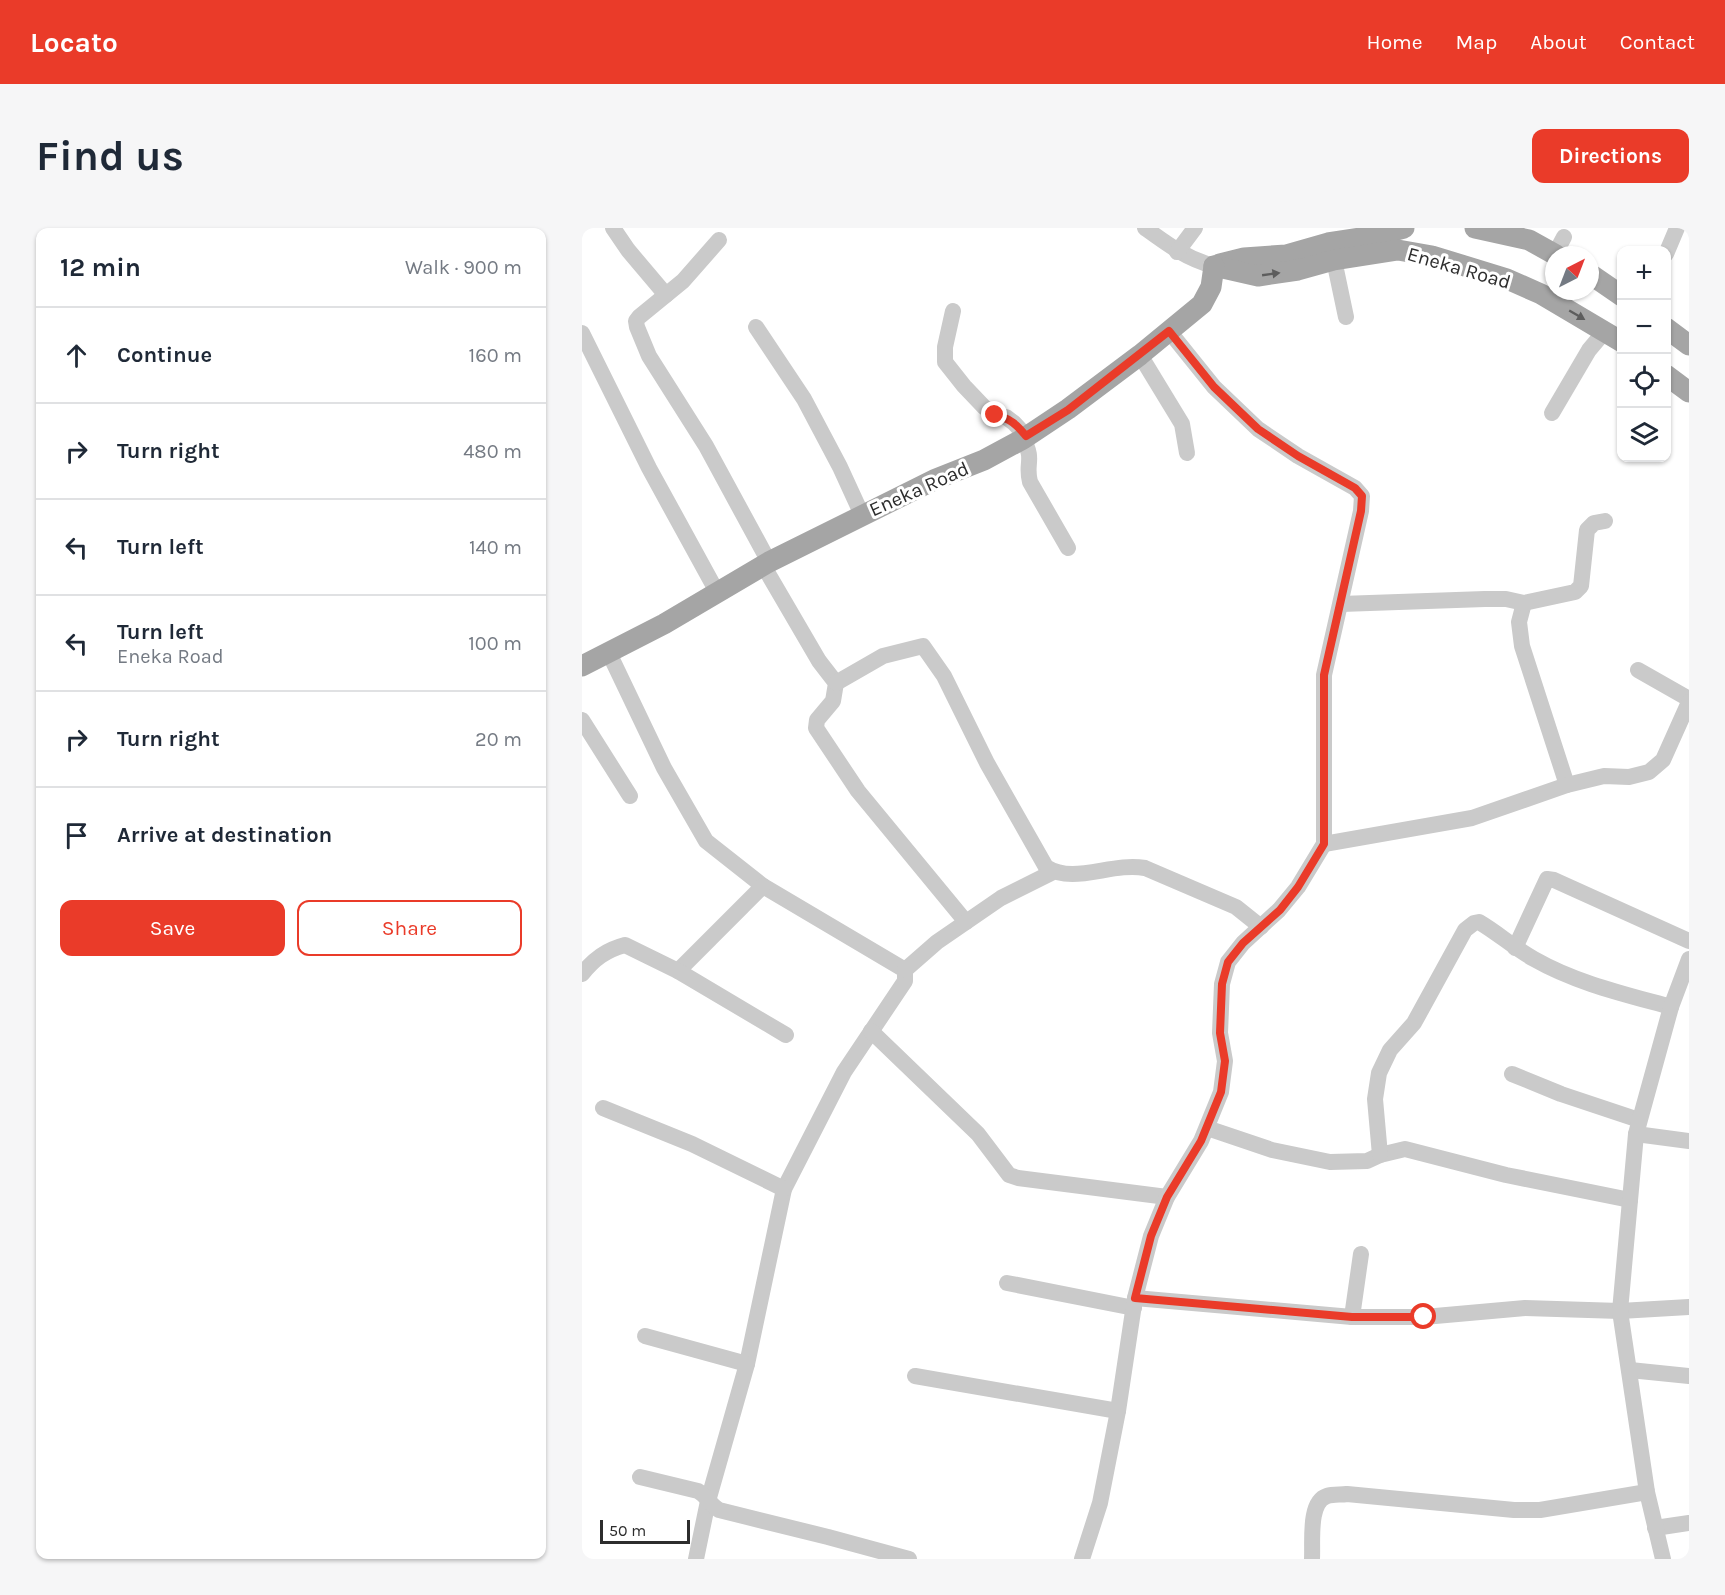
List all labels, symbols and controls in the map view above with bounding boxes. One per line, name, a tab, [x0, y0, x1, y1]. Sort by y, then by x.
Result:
text: Locato	[30, 26, 118, 59]
text: Home	[1367, 30, 1423, 54]
text: Map	[1456, 30, 1497, 54]
text: About	[1530, 30, 1587, 54]
text: Contact	[1620, 30, 1695, 54]
button: Directions	[1532, 129, 1689, 183]
text: Find us	[36, 131, 184, 181]
street label: Eneka Road	[1405, 242, 1513, 294]
north arrow	[1545, 246, 1599, 300]
map controls	[1617, 246, 1671, 462]
button: +	[1617, 246, 1671, 300]
text: 12 min	[60, 252, 141, 283]
text: Walk · 900 m	[405, 256, 522, 279]
one-way arrow	[1262, 269, 1281, 279]
button: −	[1617, 300, 1671, 354]
one-way arrow	[1569, 310, 1585, 321]
icon: ahead	[60, 339, 93, 372]
text: Continue	[117, 342, 212, 368]
text: 160 m	[469, 344, 522, 367]
button: locate	[1617, 354, 1671, 408]
route end	[981, 401, 1007, 427]
button: layers	[1617, 408, 1671, 462]
icon: right	[60, 435, 93, 468]
text: Turn right	[117, 438, 220, 464]
text: 480 m	[463, 440, 522, 463]
street label: Eneka Road	[866, 457, 972, 521]
icon: left	[60, 531, 93, 564]
text: Turn left	[117, 534, 204, 560]
text: 140 m	[469, 536, 522, 559]
text: Turn left	[117, 619, 204, 645]
icon: left	[60, 627, 93, 660]
text: 100 m	[468, 632, 522, 655]
text: Eneka Road	[117, 645, 224, 668]
icon: right	[60, 723, 93, 756]
text: Turn right	[117, 726, 220, 752]
text: 20 m	[475, 728, 522, 751]
icon: arrive	[60, 819, 93, 852]
text: Arrive at destination	[117, 822, 332, 848]
button: Save	[60, 900, 285, 956]
button: Share	[297, 900, 522, 956]
route start	[1410, 1303, 1436, 1329]
scale bar	[600, 1517, 690, 1544]
text: 50 m	[609, 1521, 646, 1540]

